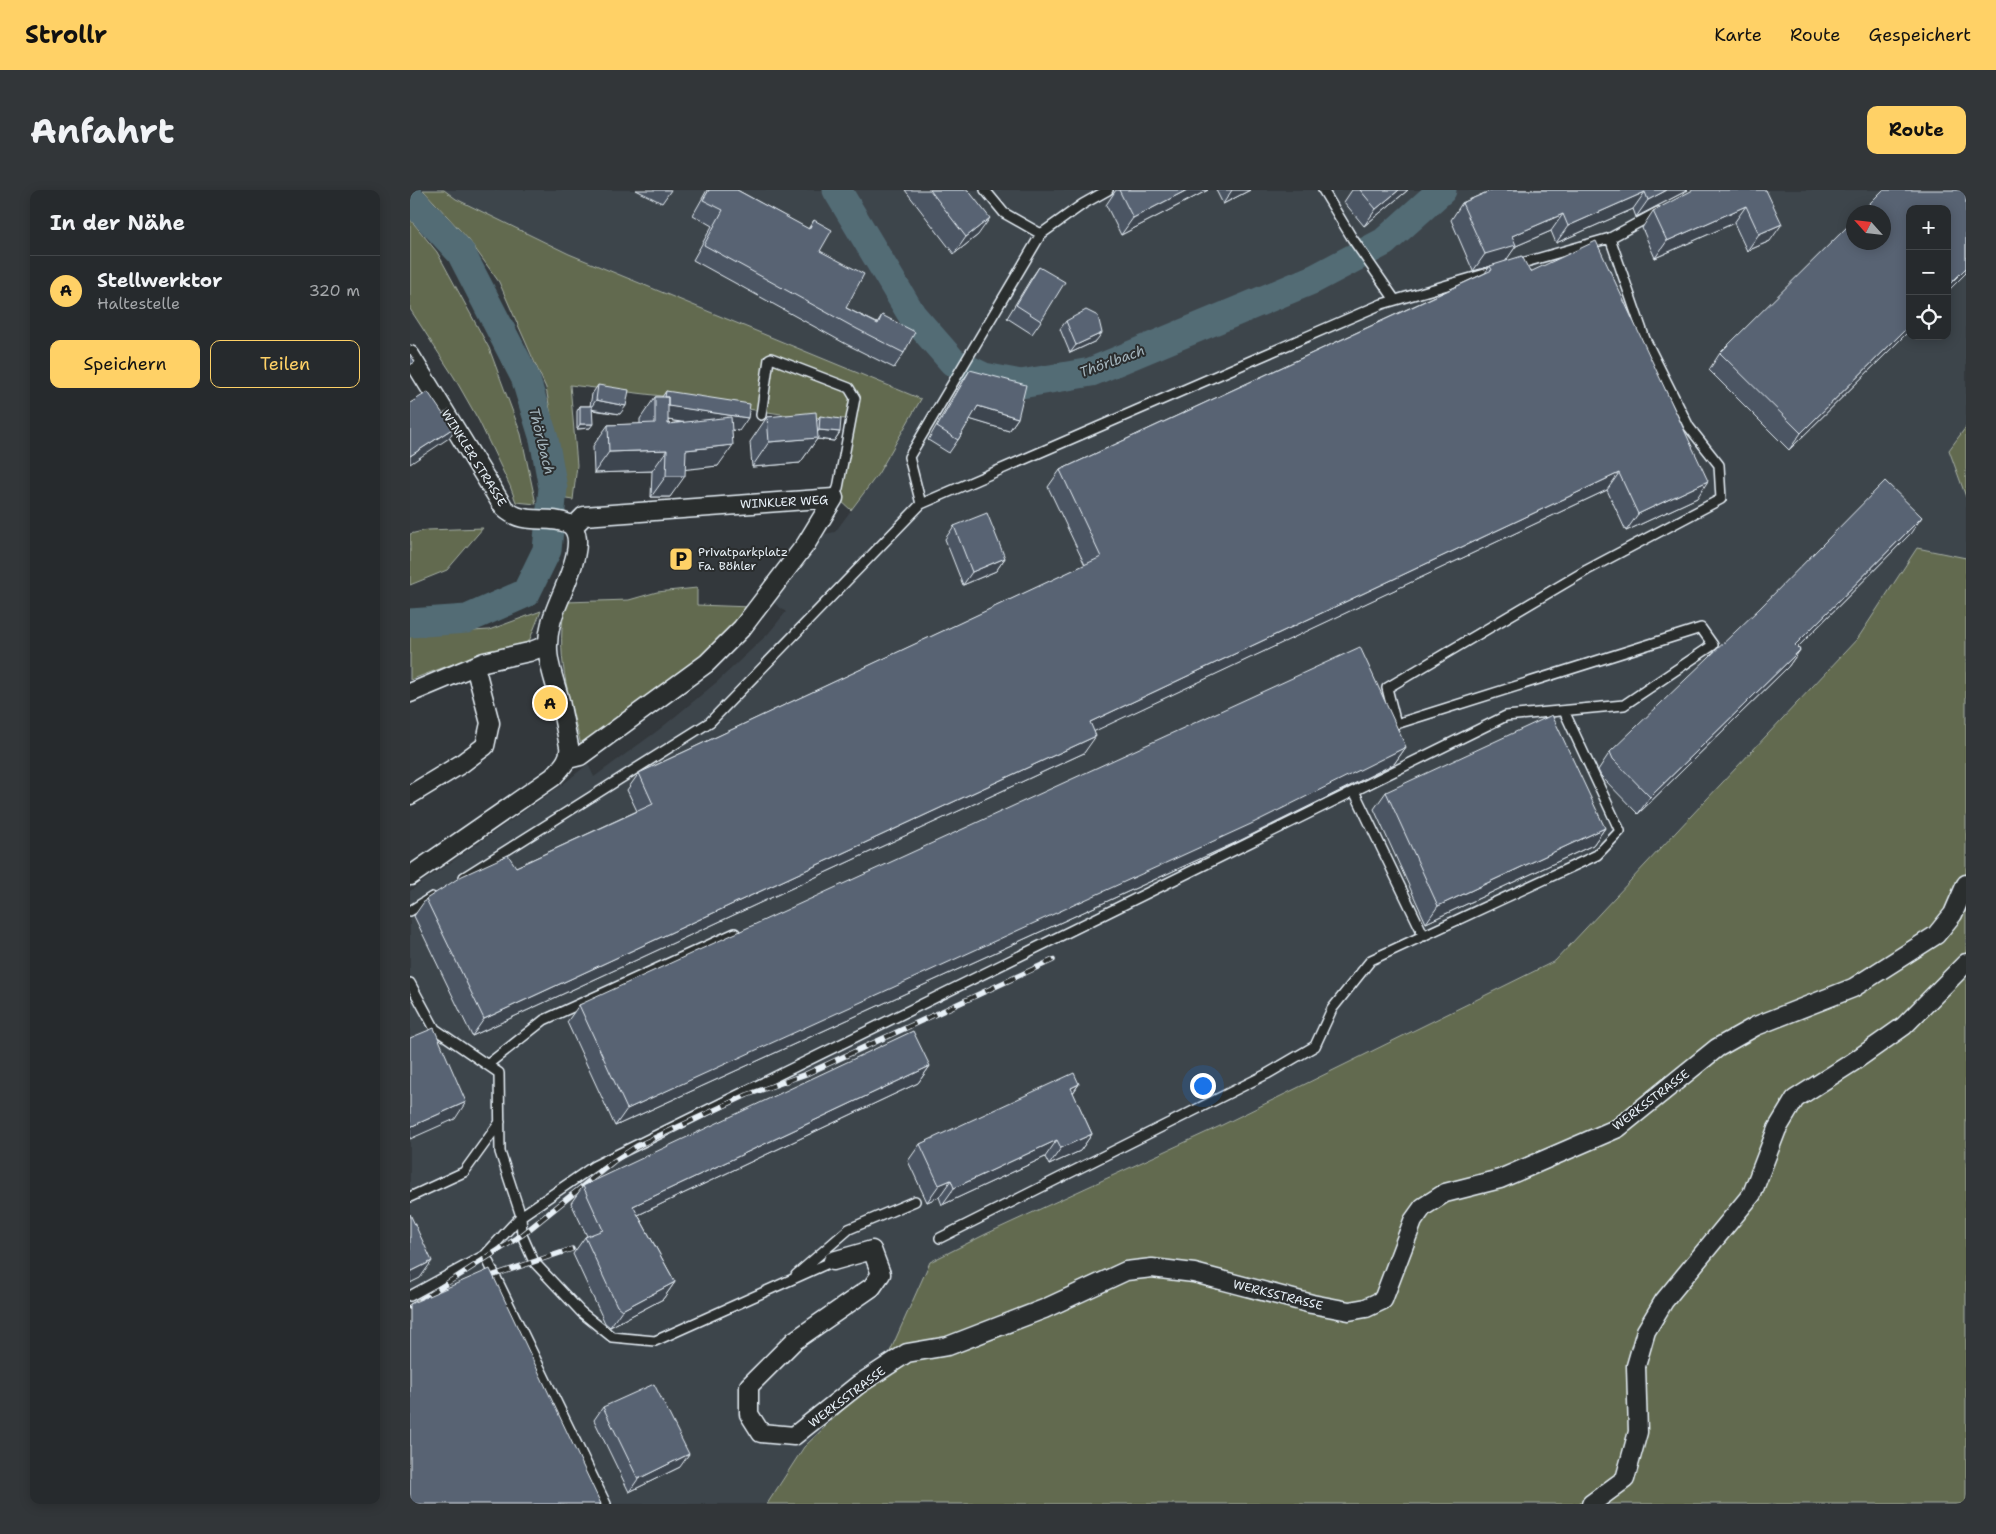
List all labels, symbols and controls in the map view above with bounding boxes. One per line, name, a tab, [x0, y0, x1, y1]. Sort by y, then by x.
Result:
text: Strollr	[25, 19, 107, 51]
text: Karte	[1714, 23, 1762, 47]
text: Route	[1790, 23, 1841, 47]
text: Gespeichert	[1869, 23, 1971, 47]
button: Route	[1867, 106, 1966, 154]
text: Anfahrt	[30, 107, 174, 154]
north arrow	[1846, 205, 1891, 250]
map controls	[1906, 205, 1951, 340]
button: +	[1906, 205, 1951, 250]
text: In der Nähe	[50, 209, 185, 237]
button: −	[1906, 250, 1951, 295]
text: Stellwerktor	[97, 268, 222, 293]
text: A	[60, 280, 72, 301]
text: 320 m	[309, 280, 360, 301]
text: Haltestelle	[97, 293, 180, 314]
button: locate	[1906, 295, 1951, 340]
button: Speichern	[50, 340, 200, 388]
button: Teilen	[210, 340, 360, 388]
water label: Thörlbach	[1077, 341, 1147, 381]
water label: Thörlbach	[525, 406, 559, 476]
street label: WINKLER STRASSE	[438, 407, 510, 509]
street label: WINKLER WEG	[740, 492, 828, 512]
place label: Privatparkplatz Fa. Böhler	[698, 544, 788, 574]
parking icon: Privatparkplatz Fa. Böhler	[668, 546, 694, 572]
pin: A	[534, 684, 566, 722]
street label: WERKSSTRASSE	[1609, 1066, 1693, 1134]
your location	[1190, 1073, 1216, 1099]
street label: WERKSSTRASSE	[1231, 1276, 1325, 1314]
street label: WERKSSTRASSE	[805, 1363, 889, 1431]

